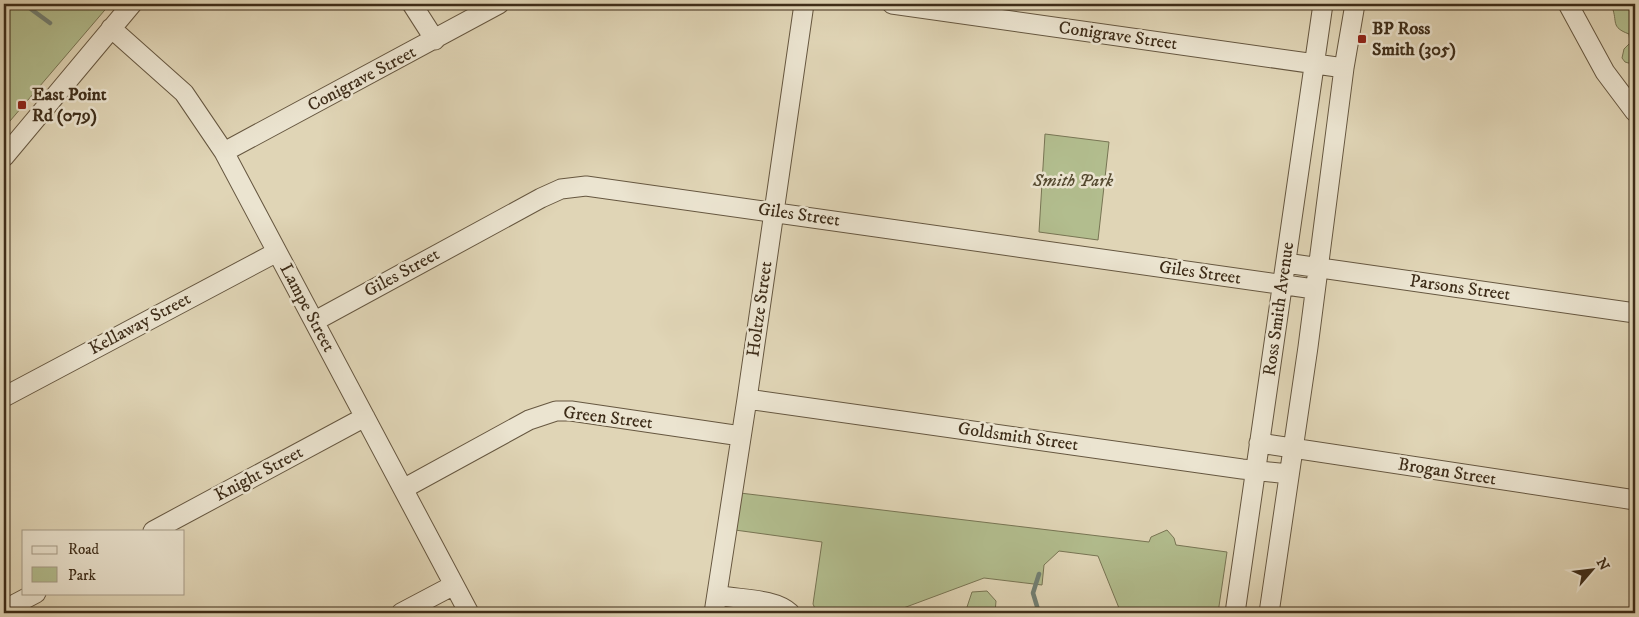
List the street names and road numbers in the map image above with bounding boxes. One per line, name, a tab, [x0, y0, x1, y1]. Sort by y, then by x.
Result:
street label: Conigrave Street	[1057, 17, 1179, 55]
street label: Conigrave Street	[304, 41, 420, 117]
street label: Giles Street	[757, 198, 842, 232]
street label: Ross Smith Avenue	[1259, 241, 1299, 377]
street label: Giles Street	[361, 243, 444, 303]
street label: Giles Street	[1158, 256, 1243, 290]
street label: Lampe Street	[274, 260, 340, 356]
street label: Holtze Street	[742, 260, 778, 358]
street label: Parsons Street	[1408, 270, 1512, 306]
street label: Kellaway Street	[85, 288, 195, 360]
street label: Green Street	[562, 402, 654, 434]
street label: Goldsmith Street	[956, 418, 1080, 456]
street label: Knight Street	[211, 441, 307, 506]
street label: Brogan Street	[1396, 453, 1498, 491]

